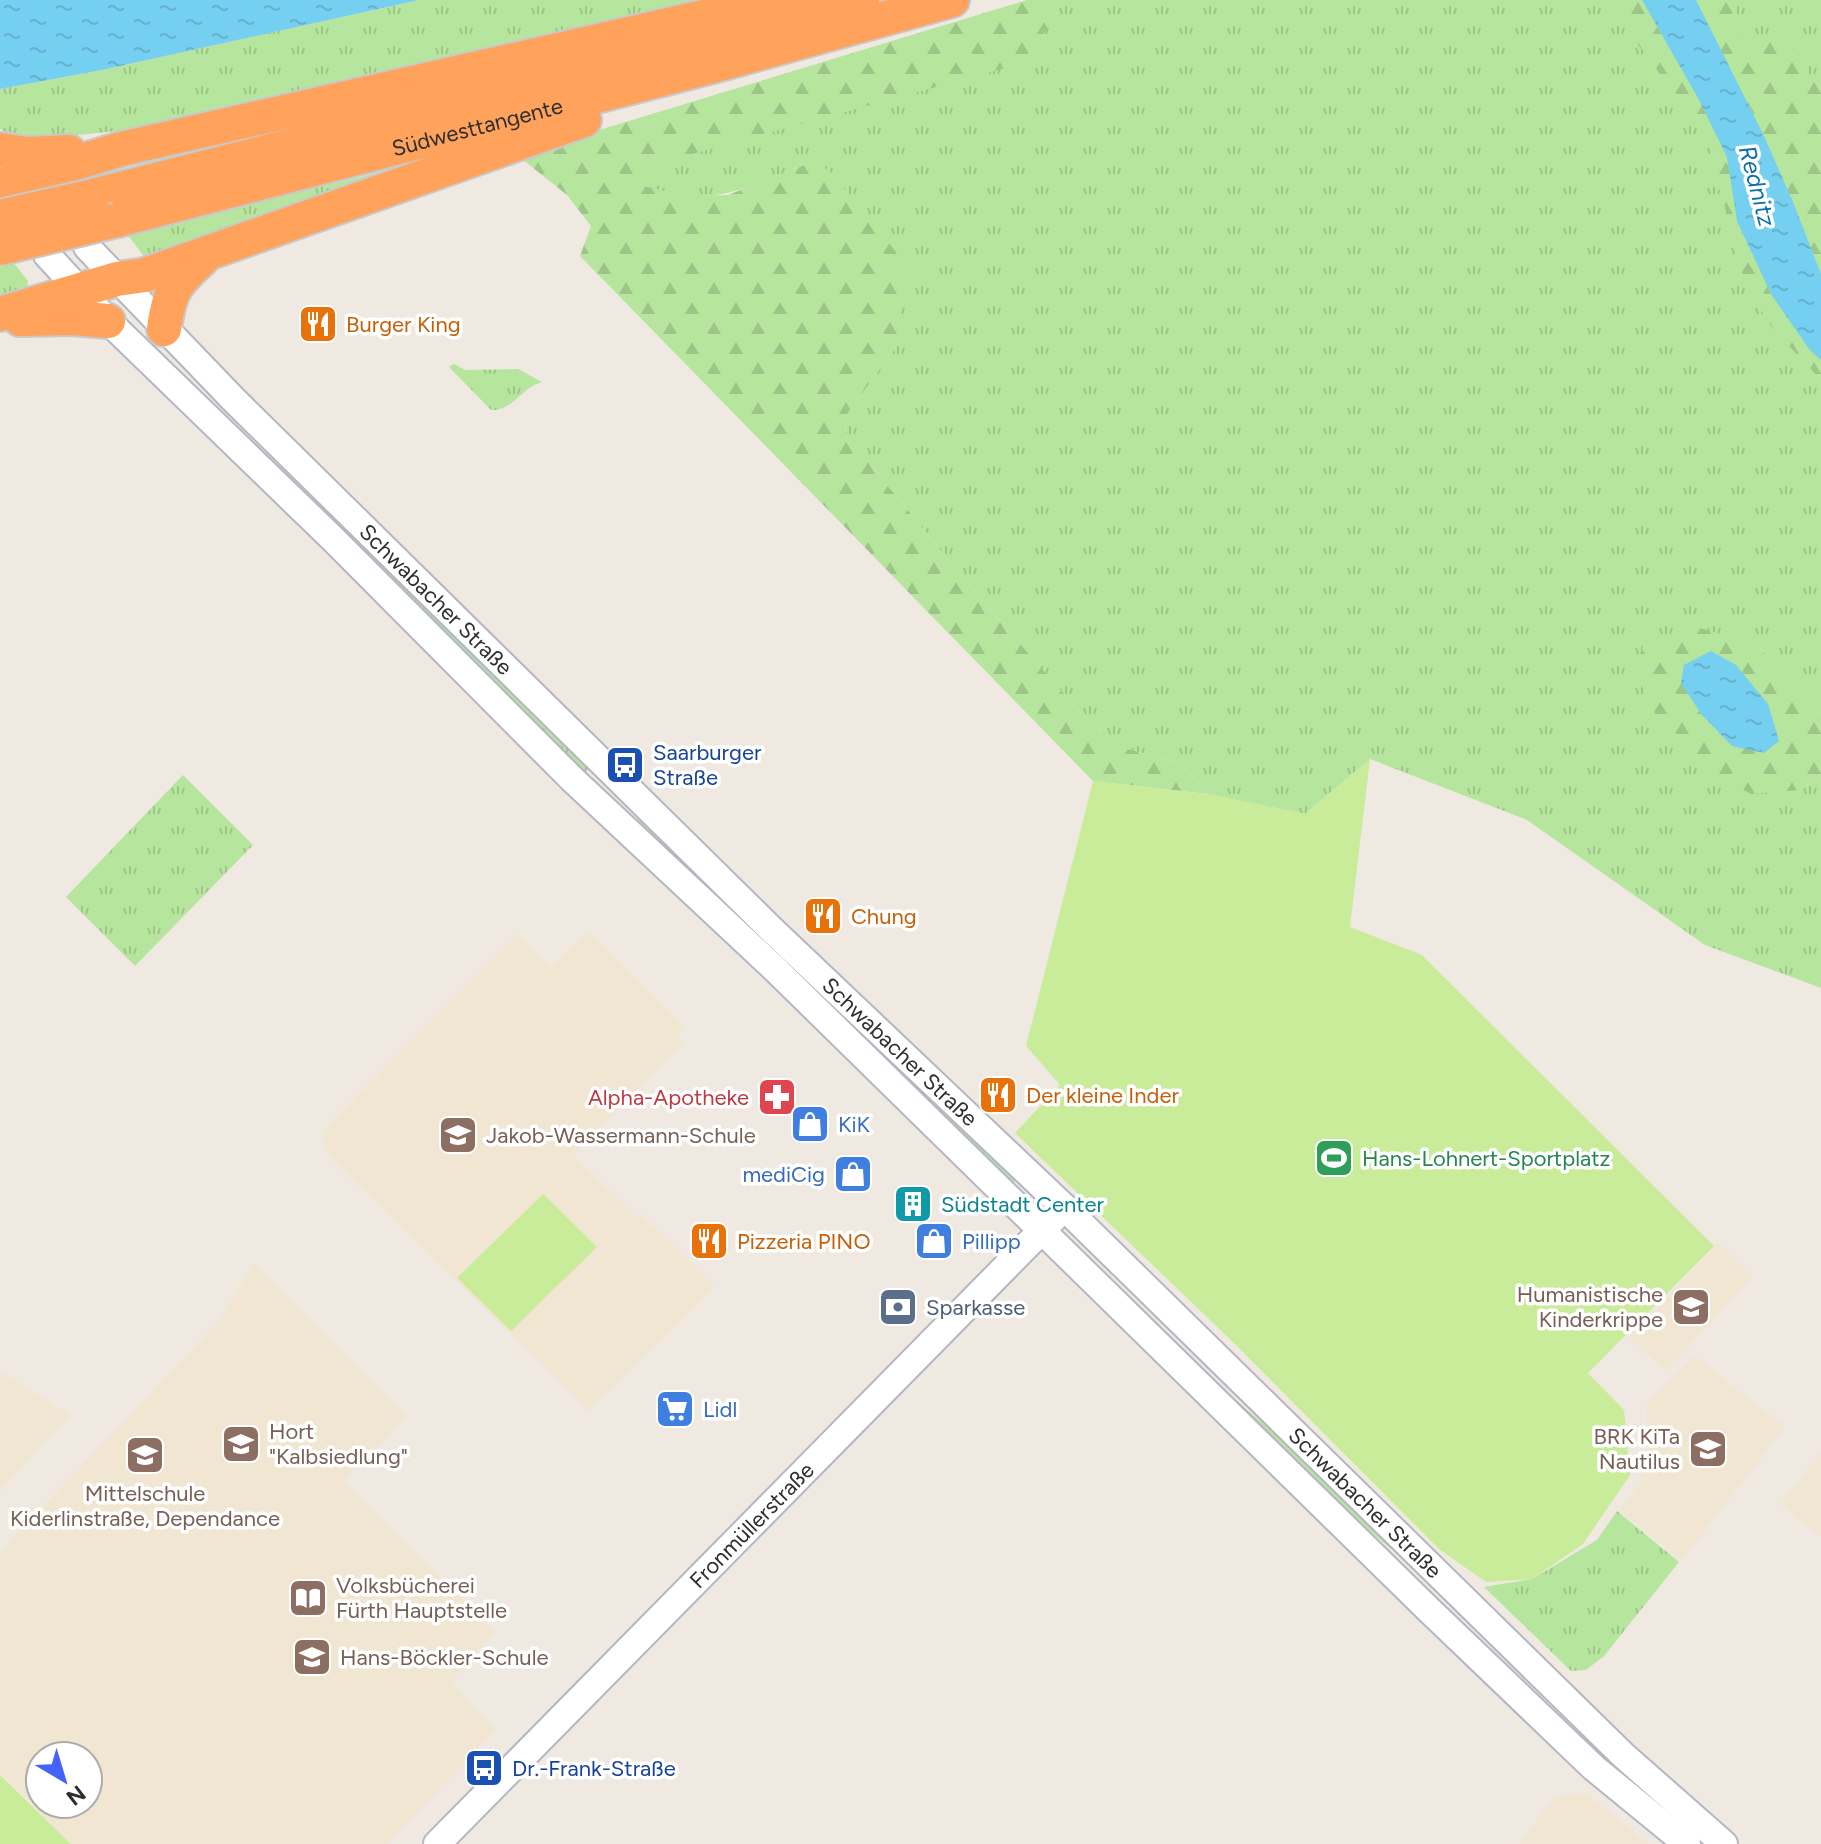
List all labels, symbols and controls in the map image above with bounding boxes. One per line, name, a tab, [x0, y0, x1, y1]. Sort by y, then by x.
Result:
street label: Südwesttangente	[389, 92, 566, 162]
water label: Rednitz	[1733, 142, 1782, 230]
restaurant icon: Burger King	[297, 303, 339, 345]
place label: Burger King	[346, 311, 461, 338]
street label: Schwabacher Straße	[354, 518, 518, 681]
place label: Saarburger Straße	[653, 739, 762, 791]
bus stop icon: Saarburger Straße	[604, 744, 646, 786]
restaurant icon: Chung	[802, 895, 844, 937]
place label: Chung	[851, 903, 917, 930]
street label: Schwabacher Straße	[817, 972, 983, 1132]
restaurant icon: Der kleine Inder	[977, 1074, 1019, 1116]
pharmacy icon: Alpha-Apotheke	[756, 1076, 798, 1118]
place label: Der kleine Inder	[1026, 1082, 1180, 1109]
place label: Alpha-Apotheke	[588, 1084, 749, 1111]
shop icon: KiK	[789, 1103, 831, 1145]
place label: KiK	[838, 1111, 871, 1138]
school or university icon: Jakob-Wassermann-Schule	[437, 1114, 479, 1156]
place label: Jakob-Wassermann-Schule	[486, 1122, 756, 1149]
sports icon: Hans-Lohnert-Sportplatz	[1313, 1137, 1355, 1179]
place label: Hans-Lohnert-Sportplatz	[1362, 1145, 1610, 1172]
shop icon: mediCig	[832, 1153, 874, 1195]
place label: mediCig	[742, 1161, 825, 1188]
building icon: Südstadt Center	[892, 1183, 934, 1225]
place label: Südstadt Center	[941, 1191, 1104, 1218]
restaurant icon: Pizzeria PINO	[688, 1220, 730, 1262]
shop icon: Pillipp	[913, 1220, 955, 1262]
place label: Pizzeria PINO	[737, 1228, 870, 1255]
place label: Pillipp	[962, 1228, 1021, 1255]
place label: Humanistische Kinderkrippe	[1517, 1281, 1663, 1333]
bank icon: Sparkasse	[877, 1286, 919, 1328]
school or university icon: Humanistische Kinderkrippe	[1670, 1286, 1712, 1328]
place label: Sparkasse	[926, 1294, 1025, 1321]
supermarket icon: Lidl	[654, 1388, 696, 1430]
place label: Lidl	[703, 1396, 737, 1423]
place label: Hort "Kalbsiedlung"	[269, 1418, 408, 1470]
street label: Schwabacher Straße	[1283, 1422, 1447, 1584]
school or university icon: Hort "Kalbsiedlung"	[220, 1423, 262, 1465]
place label: BRK KiTa Nautilus	[1593, 1423, 1680, 1475]
school or university icon: BRK KiTa Nautilus	[1687, 1428, 1729, 1470]
school or university icon: Mittelschule Kiderlinstraße, Dependance	[124, 1434, 166, 1476]
street label: Fronmüllerstraße	[684, 1457, 820, 1594]
place label: Mittelschule Kiderlinstraße, Dependance	[10, 1480, 280, 1532]
place label: Volksbücherei Fürth Hauptstelle	[336, 1572, 507, 1624]
library icon: Volksbücherei Fürth Hauptstelle	[287, 1577, 329, 1619]
school or university icon: Hans-Böckler-Schule	[291, 1636, 333, 1678]
place label: Hans-Böckler-Schule	[340, 1644, 549, 1671]
north arrow	[24, 1740, 104, 1820]
bus stop icon: Dr.-Frank-Straße	[463, 1747, 505, 1789]
place label: Dr.-Frank-Straße	[512, 1755, 676, 1782]
text: N	[61, 1779, 91, 1811]

